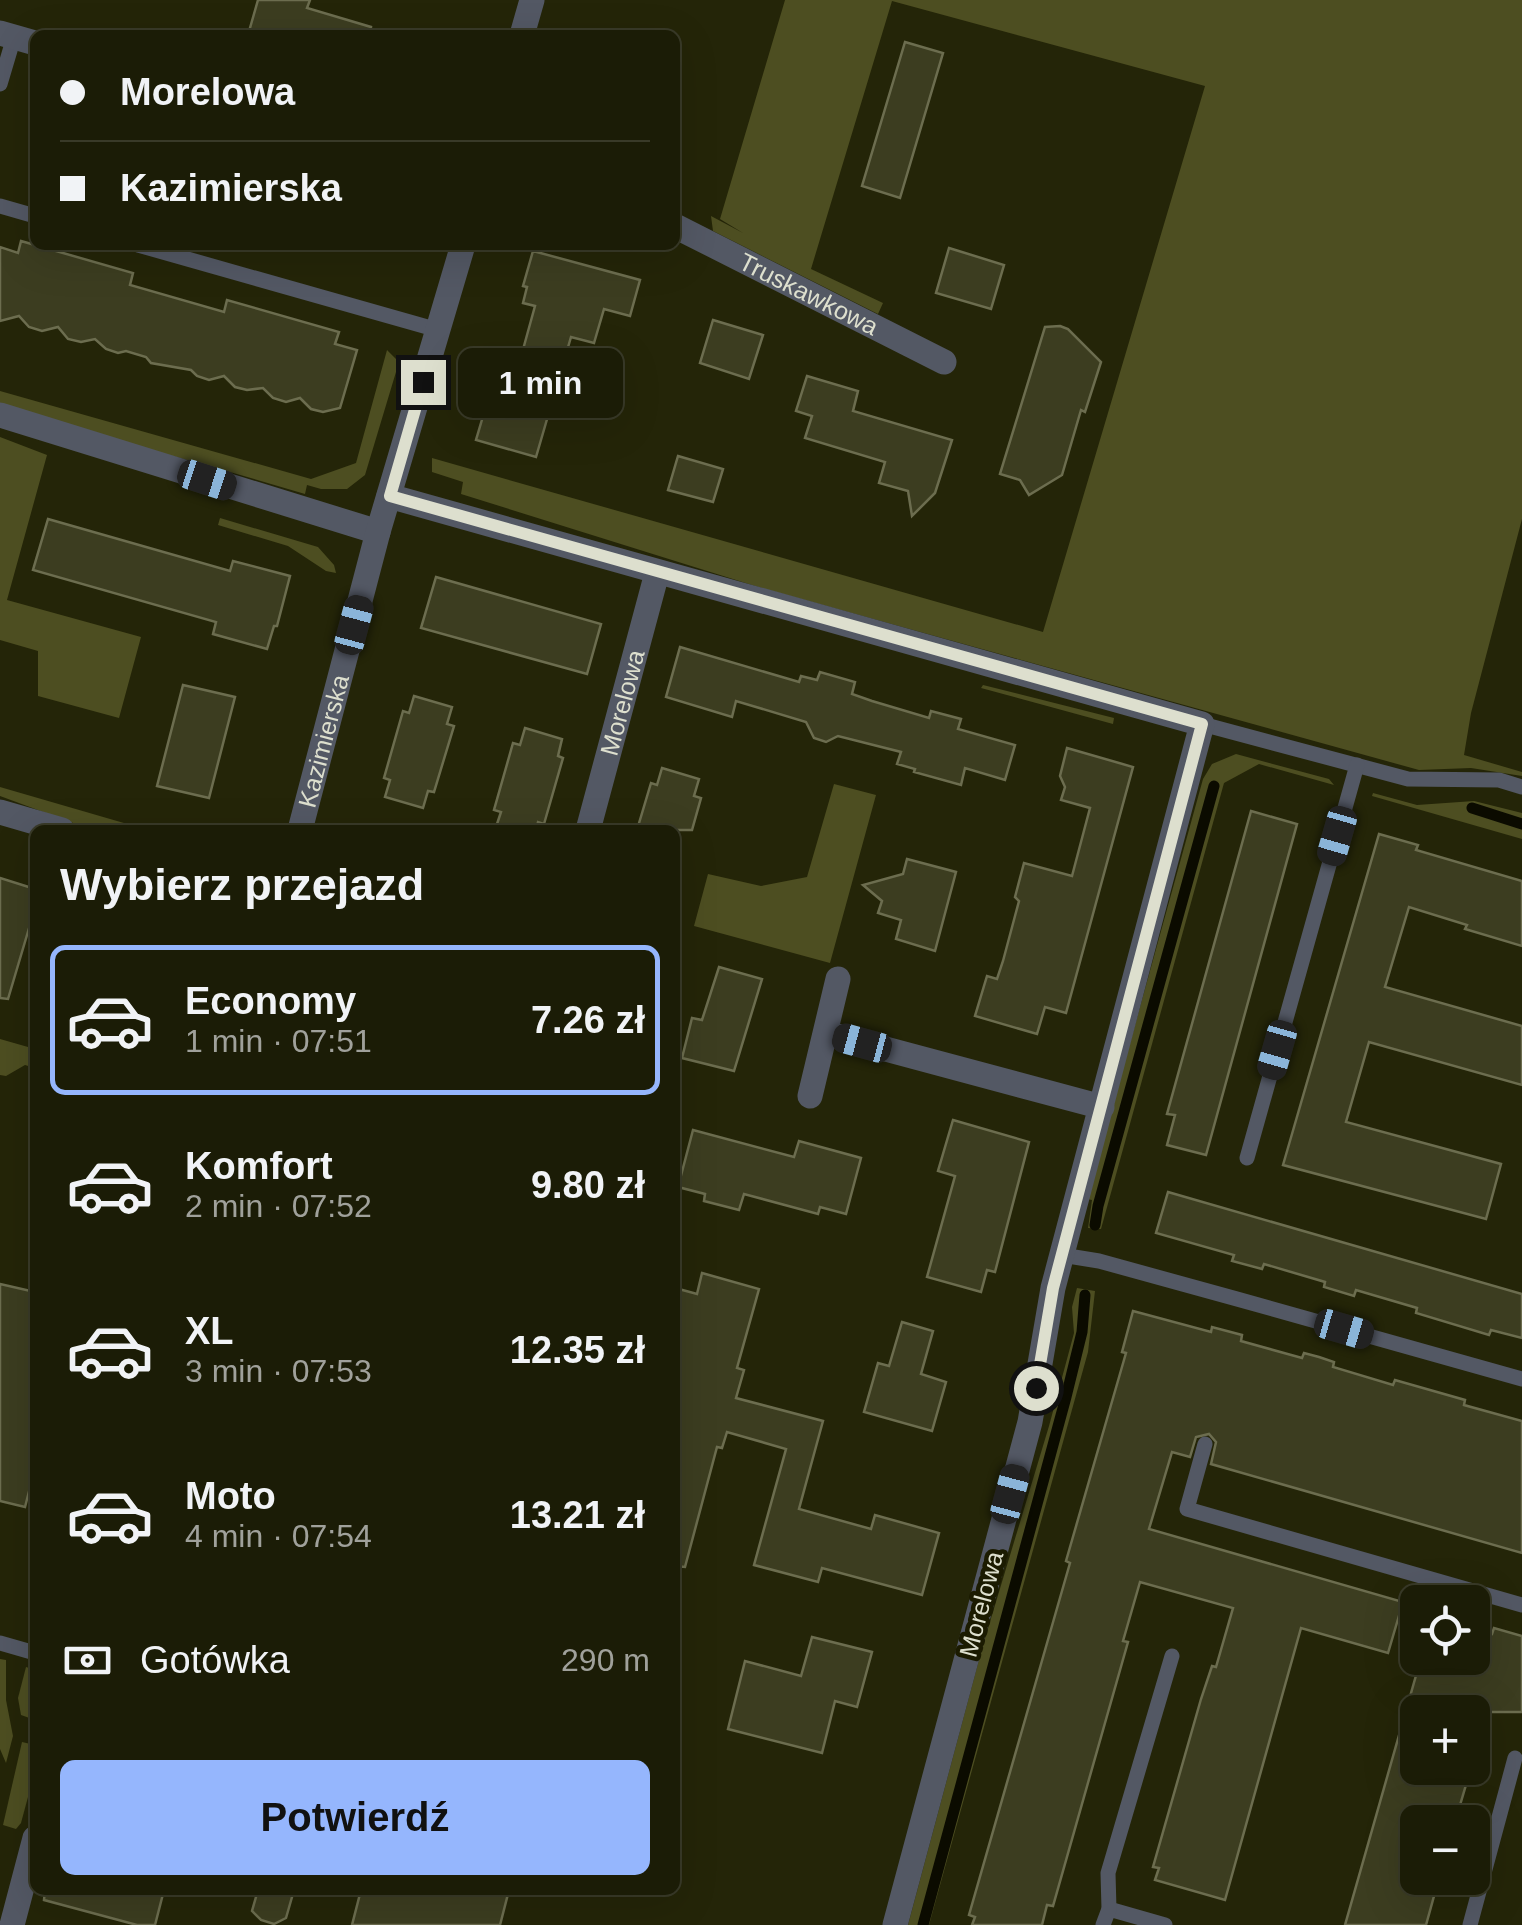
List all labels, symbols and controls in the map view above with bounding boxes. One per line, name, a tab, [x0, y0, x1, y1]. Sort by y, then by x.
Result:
text: Morelowa	[120, 71, 295, 113]
text: Kazimierska	[120, 167, 342, 209]
street label: Truskawkowa	[735, 247, 883, 340]
callout: 1 min	[458, 347, 623, 417]
route end	[401, 360, 446, 405]
text: 1 min	[499, 365, 582, 401]
car	[174, 456, 240, 504]
car	[332, 592, 376, 658]
street label: Morelowa	[595, 646, 650, 758]
street label: Kazimierska	[293, 671, 354, 810]
car	[1314, 803, 1360, 869]
text: Wybierz przejazd	[60, 859, 424, 910]
icon: car	[65, 975, 155, 1065]
text: Economy	[185, 980, 356, 1022]
text: 7.26 zł	[531, 999, 645, 1041]
car	[1254, 1017, 1300, 1083]
car	[829, 1021, 895, 1065]
text: 1 min · 07:51	[185, 1023, 372, 1059]
icon: car	[65, 1140, 155, 1230]
text: Komfort	[185, 1145, 333, 1187]
text: 9.80 zł	[531, 1164, 645, 1206]
text: 2 min · 07:52	[185, 1188, 372, 1224]
icon: car	[65, 1305, 155, 1395]
car	[1311, 1306, 1377, 1352]
text: XL	[185, 1310, 234, 1352]
text: 12.35 zł	[510, 1329, 645, 1371]
text: 3 min · 07:53	[185, 1353, 372, 1389]
route start	[1014, 1366, 1059, 1411]
car	[988, 1461, 1032, 1527]
icon: car	[65, 1470, 155, 1560]
text: Moto	[185, 1475, 276, 1517]
text: 13.21 zł	[510, 1494, 645, 1536]
text: 4 min · 07:54	[185, 1518, 372, 1554]
street label: Morelowa	[953, 1548, 1009, 1660]
map controls	[1400, 1585, 1490, 1895]
button: locate	[1400, 1585, 1490, 1675]
icon: cash	[60, 1633, 115, 1688]
text: Gotówka	[140, 1639, 290, 1681]
text: 290 m	[561, 1642, 650, 1678]
button: +	[1400, 1695, 1490, 1785]
button: Potwierdź	[60, 1760, 650, 1875]
button: −	[1400, 1805, 1490, 1895]

